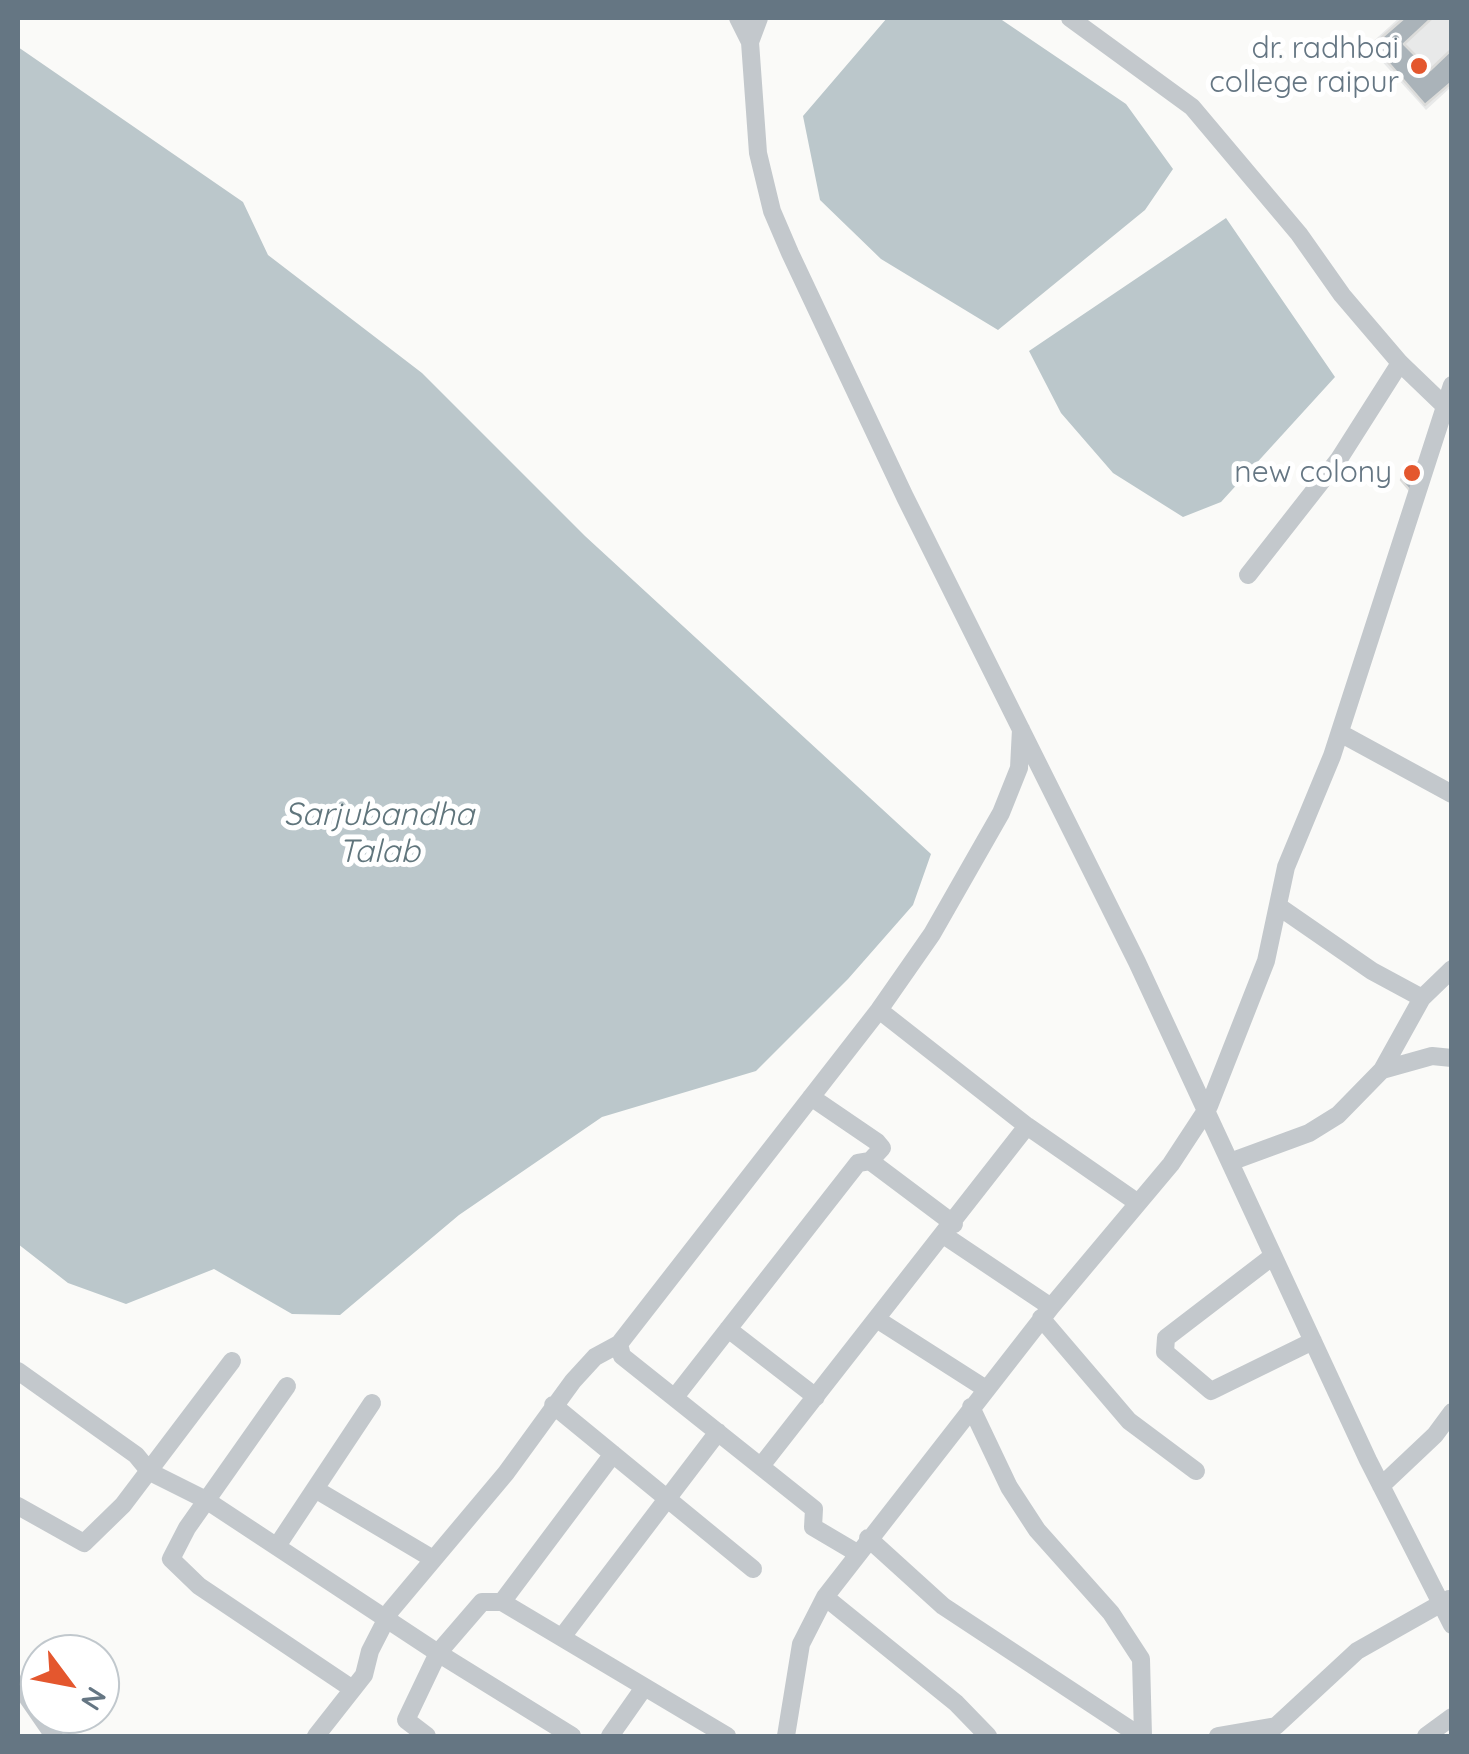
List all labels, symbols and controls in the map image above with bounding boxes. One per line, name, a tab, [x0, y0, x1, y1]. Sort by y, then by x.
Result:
place label: dr. radhbai college raipur	[1209, 31, 1399, 102]
marker: dr. radhbai college raipur	[1408, 55, 1430, 77]
place label: new colony	[1234, 455, 1392, 491]
marker: new colony	[1401, 462, 1423, 484]
water label: Sarjubandha Talab	[284, 796, 474, 871]
north arrow	[20, 1634, 120, 1734]
text: N	[74, 1681, 114, 1717]

